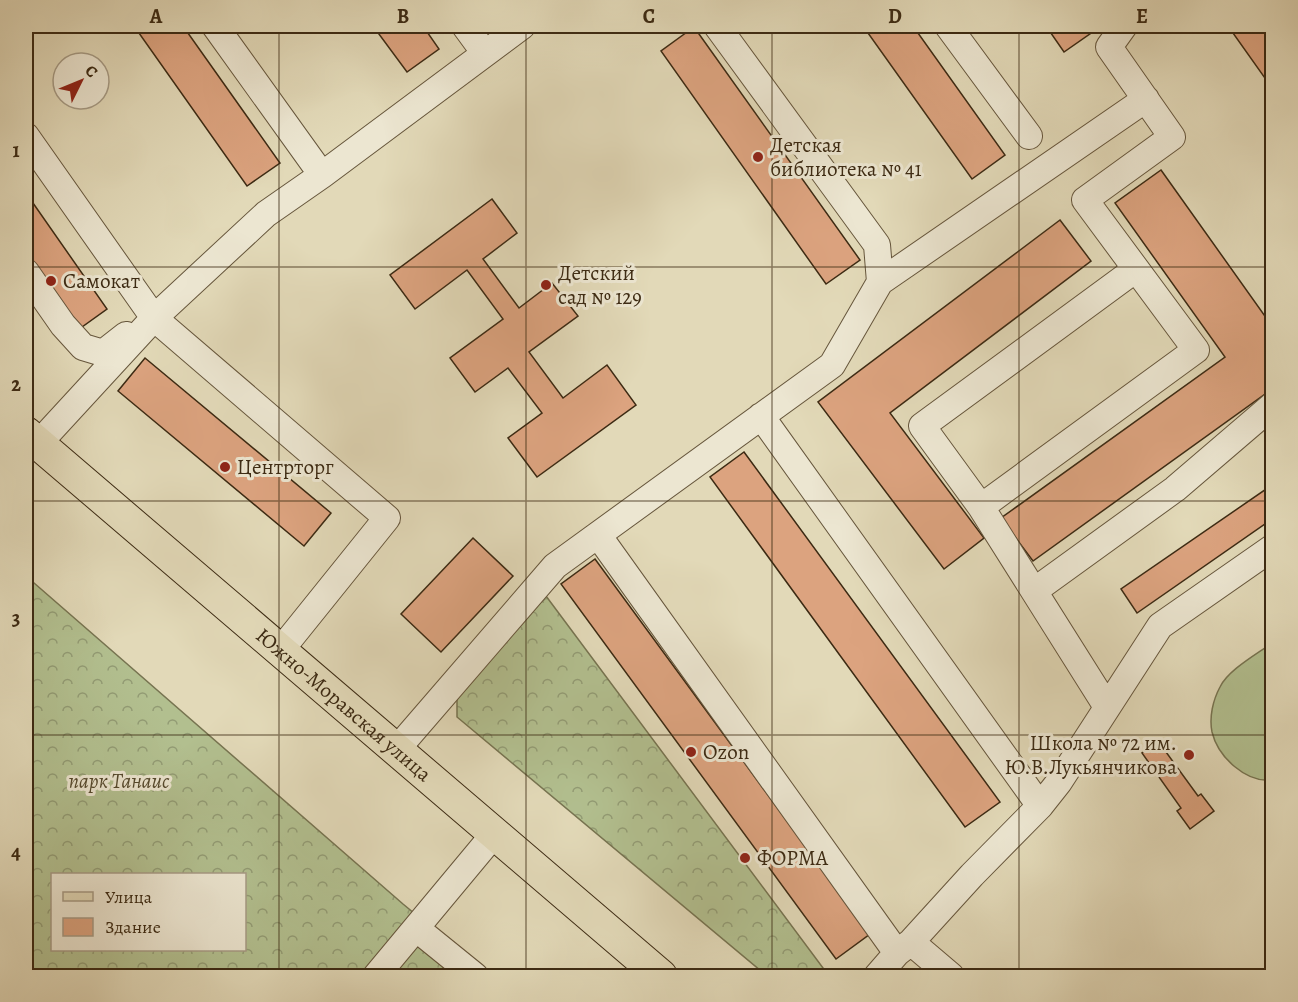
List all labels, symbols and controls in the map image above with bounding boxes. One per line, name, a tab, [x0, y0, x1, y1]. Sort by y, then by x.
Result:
text: A	[149, 3, 163, 30]
text: B	[397, 3, 409, 30]
text: C	[643, 3, 655, 30]
text: D	[888, 3, 902, 30]
text: E	[1136, 3, 1148, 30]
north arrow	[51, 51, 111, 111]
text: С	[80, 60, 103, 83]
place label: Детская библиотека № 41	[770, 131, 922, 183]
text: 1	[12, 137, 20, 164]
marker: Детская библиотека № 41	[751, 150, 765, 164]
place label: Детский сад № 129	[558, 259, 642, 311]
place label: Самокат	[63, 267, 140, 295]
marker: Самокат	[44, 274, 58, 288]
marker: Детский сад № 129	[539, 278, 553, 292]
text: 2	[11, 371, 21, 398]
place label: Центрторг	[237, 453, 334, 481]
marker: Центрторг	[218, 460, 232, 474]
text: 3	[12, 605, 20, 632]
street label: Южно-Моравская улица	[250, 622, 438, 788]
place label: Школа № 72 им. Ю.В.Лукьянчикова	[1004, 729, 1177, 781]
place label: Ozon	[703, 738, 749, 766]
marker: Ozon	[684, 745, 698, 759]
marker: Школа № 72 им. Ю.В.Лукьянчикова	[1182, 748, 1196, 762]
park label: парк Танаис	[68, 767, 170, 795]
text: 4	[11, 839, 21, 866]
place label: ФОРМА	[757, 844, 829, 872]
marker: ФОРМА	[738, 851, 752, 865]
legend	[51, 873, 246, 951]
text: Улица	[105, 885, 153, 909]
text: Здание	[105, 915, 161, 939]

